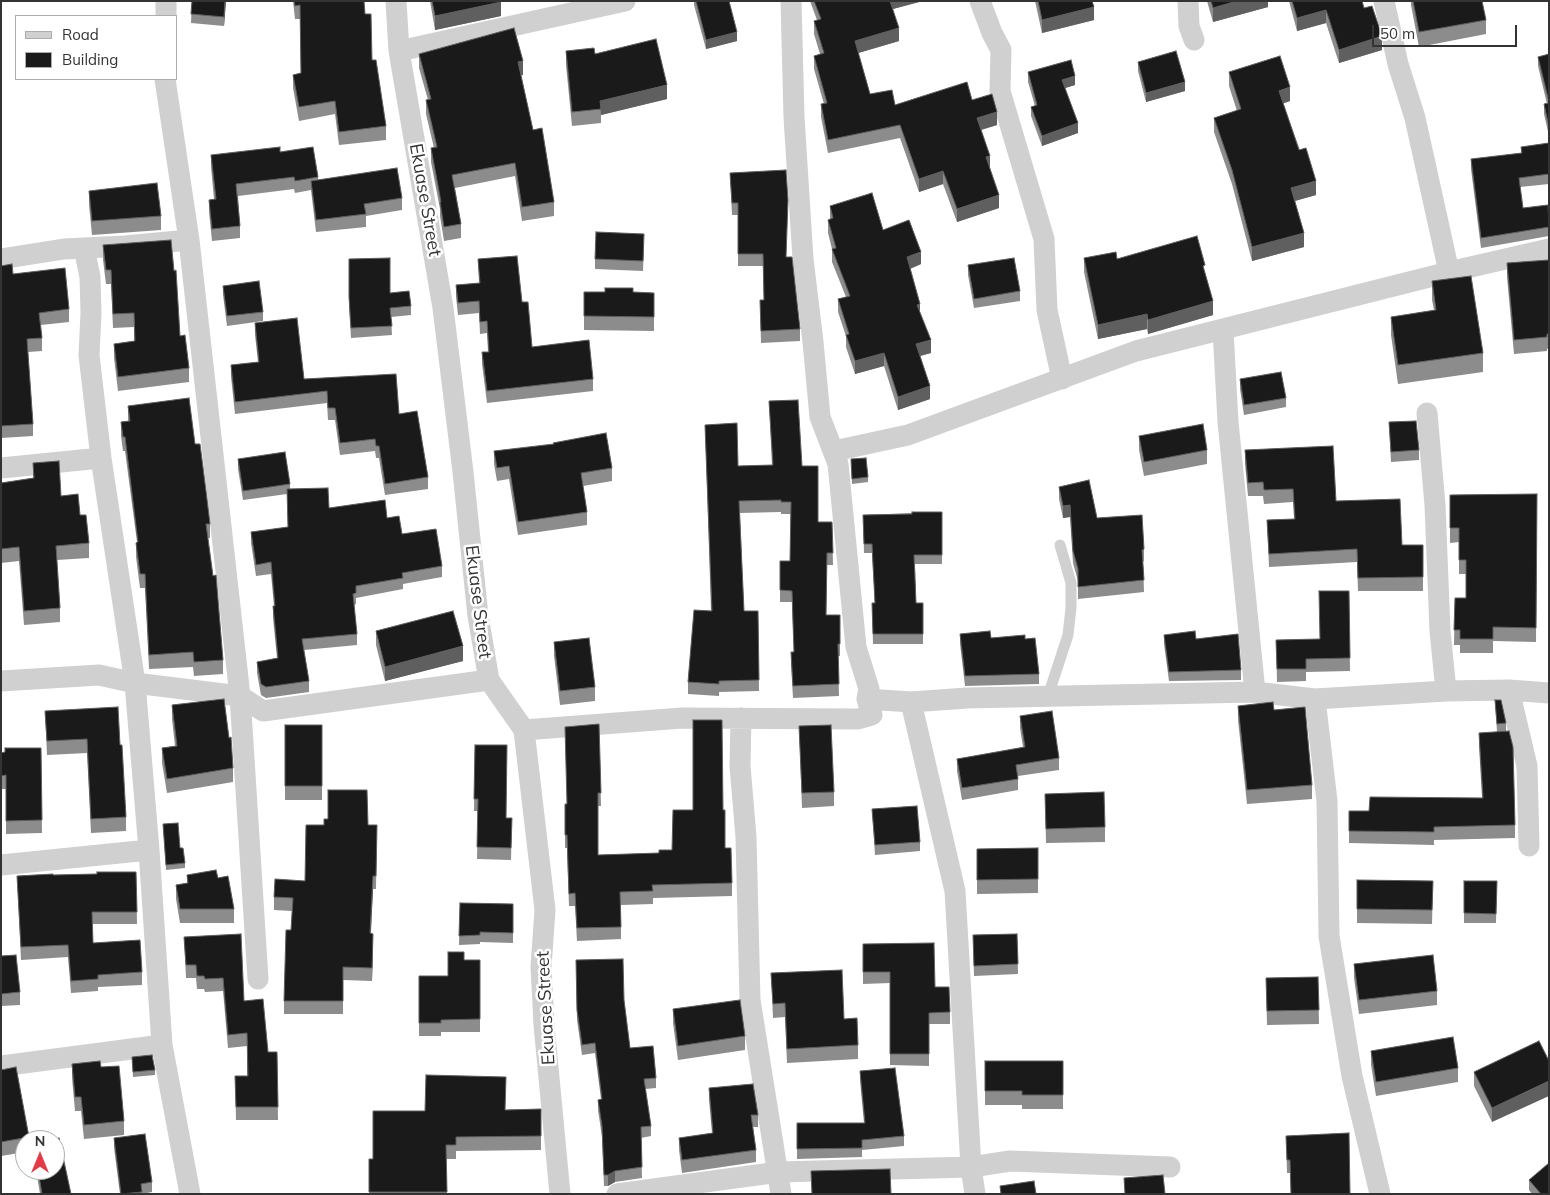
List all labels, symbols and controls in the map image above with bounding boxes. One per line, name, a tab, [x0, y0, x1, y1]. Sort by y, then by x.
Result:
legend	[15, 15, 178, 80]
scale bar	[1375, 15, 1520, 47]
text: 50 m	[1380, 24, 1415, 43]
text: Road	[62, 25, 99, 44]
text: Building	[62, 50, 118, 69]
street label: Ekuase Street	[404, 142, 446, 258]
street label: Ekuase Street	[460, 544, 496, 660]
street label: Ekuase Street	[532, 950, 560, 1066]
north arrow	[15, 1130, 65, 1180]
text: N	[35, 1132, 45, 1150]

